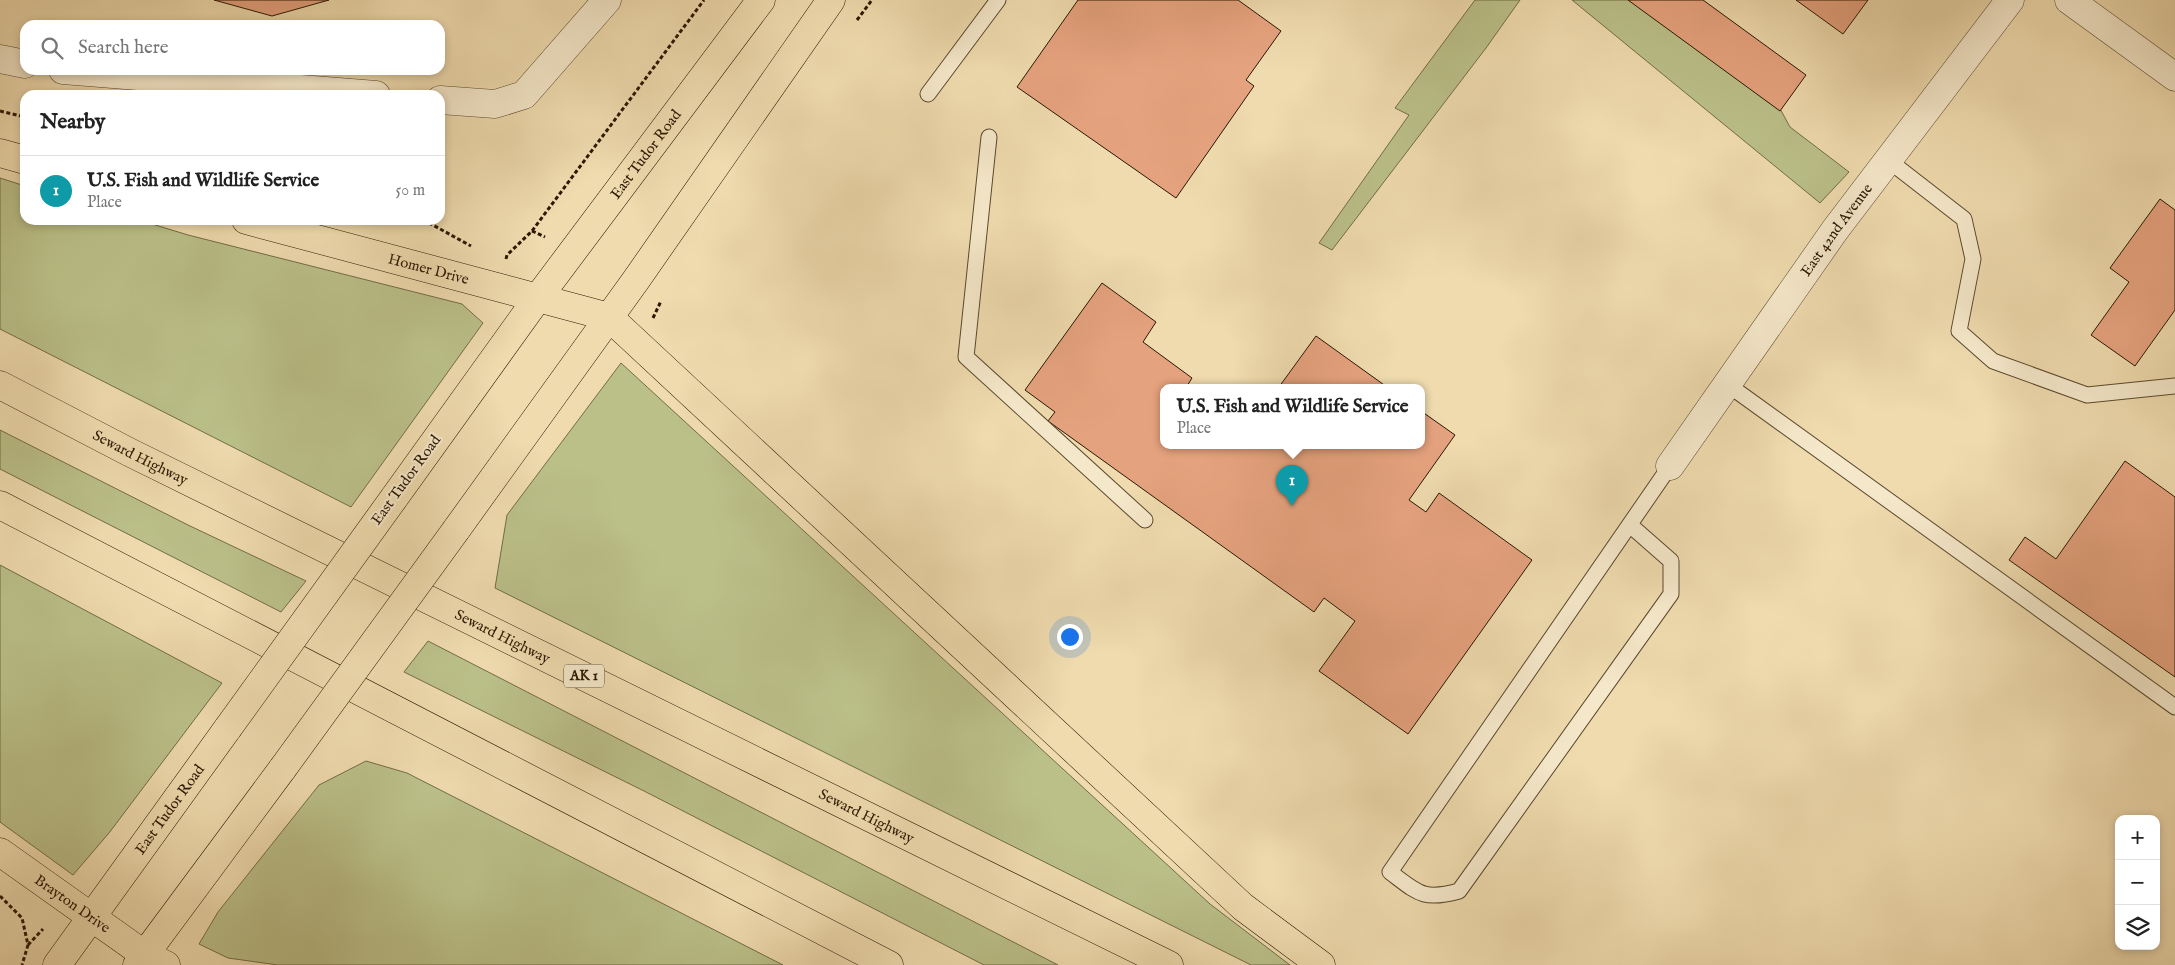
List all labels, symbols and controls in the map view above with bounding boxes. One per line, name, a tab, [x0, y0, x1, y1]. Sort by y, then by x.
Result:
search box	[20, 20, 445, 75]
icon: search	[38, 34, 66, 62]
text: Search here	[78, 36, 169, 60]
street label: East Tudor Road	[606, 105, 686, 203]
text: Nearby	[40, 109, 105, 136]
text: U.S. Fish and Wildlife Service	[87, 169, 319, 193]
street label: East 42nd Avenue	[1796, 179, 1877, 280]
text: 1	[53, 181, 59, 201]
text: 50 m	[396, 181, 425, 201]
text: Place	[87, 193, 122, 213]
street label: Homer Drive	[386, 249, 471, 289]
popup	[1160, 384, 1425, 449]
text: U.S. Fish and Wildlife Service	[1176, 395, 1409, 419]
text: Place	[1176, 419, 1211, 439]
street label: Seward Highway	[90, 425, 192, 489]
street label: East Tudor Road	[367, 430, 446, 529]
pin: 1	[1276, 465, 1308, 506]
street label: Seward Highway	[452, 605, 554, 668]
your location	[1057, 624, 1083, 650]
road number: AK 1	[564, 664, 604, 688]
street label: East Tudor Road	[130, 760, 209, 858]
street label: Seward Highway	[816, 784, 918, 848]
map controls	[2115, 815, 2160, 950]
button: +	[2115, 815, 2160, 860]
button: −	[2115, 860, 2160, 905]
street label: Brayton Drive	[31, 870, 114, 937]
button: layers	[2115, 905, 2160, 950]

